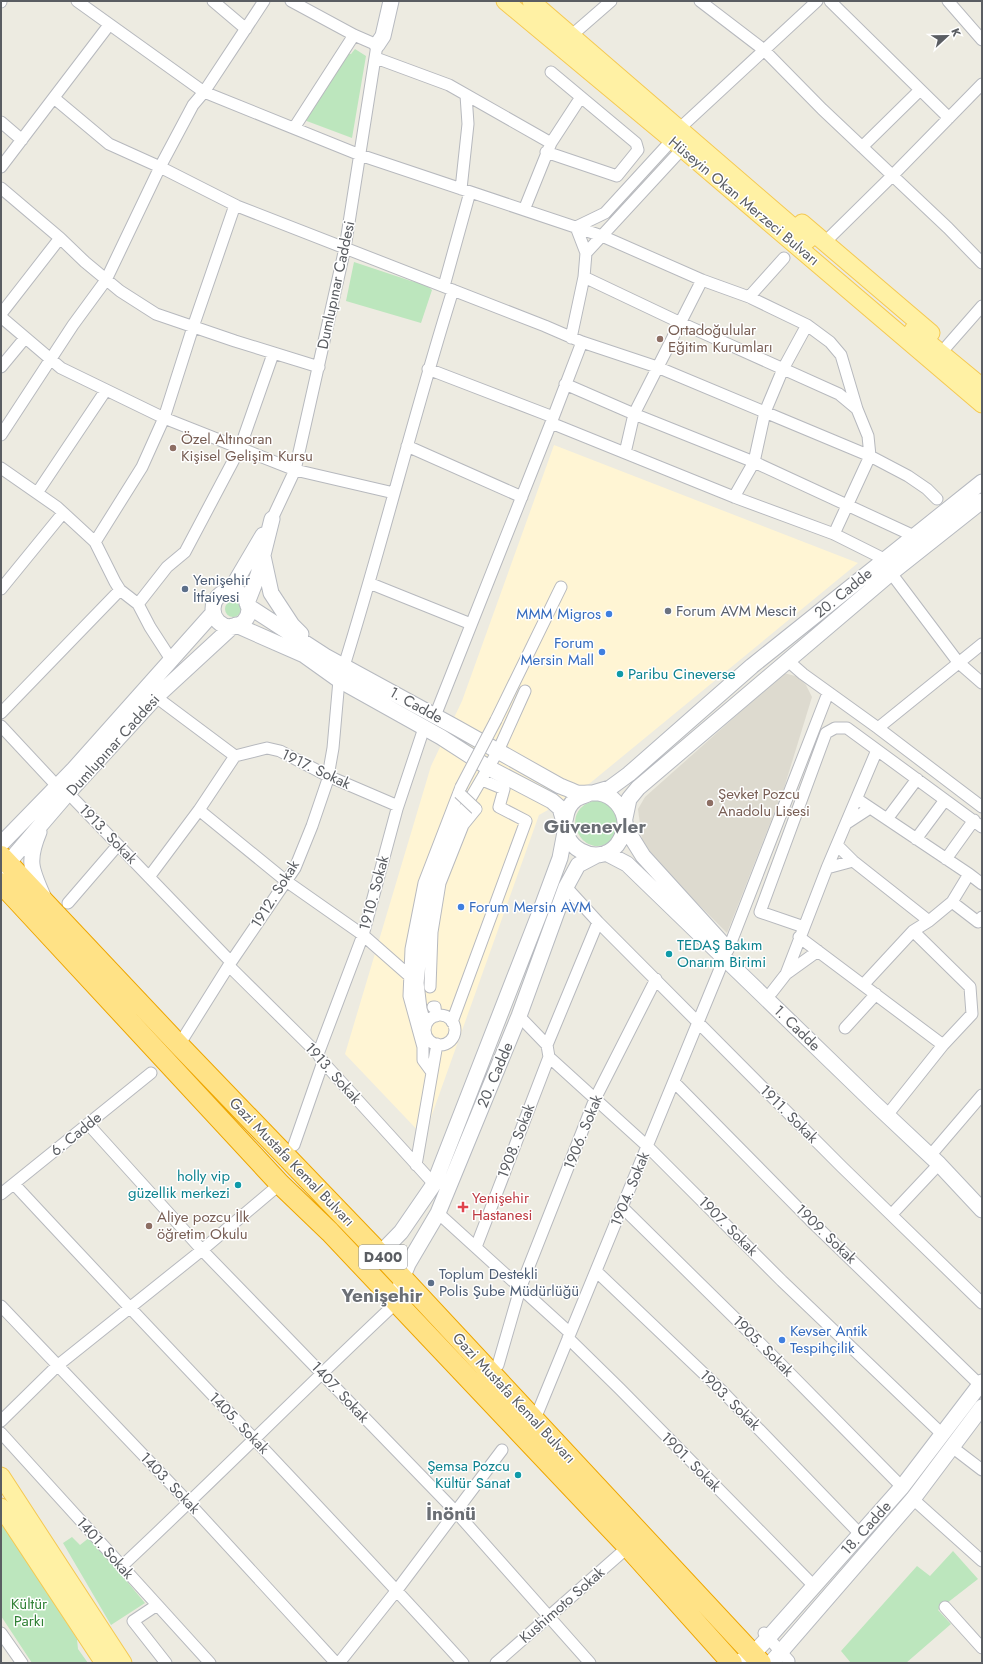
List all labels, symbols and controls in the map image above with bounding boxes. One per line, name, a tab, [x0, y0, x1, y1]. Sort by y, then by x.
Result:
north arrow	[927, 16, 967, 56]
text: K	[947, 26, 965, 39]
street label: Hüseyin Okan Merzeci Bulvarı	[664, 131, 824, 271]
street label: Dumlupınar Caddesi	[312, 219, 360, 351]
place label: Ortadoğulular Eğitim Kurumları	[668, 319, 773, 358]
marker: Ortadoğulular Eğitim Kurumları	[655, 334, 665, 344]
place label: Özel Altınoran Kişisel Gelişim Kursu	[181, 428, 313, 467]
marker: Özel Altınoran Kişisel Gelişim Kursu	[168, 443, 178, 453]
street label: 20. Cadde	[809, 563, 877, 623]
place label: Yenişehir İtfaiyesi	[193, 569, 251, 608]
marker: Yenişehir İtfaiyesi	[180, 584, 190, 594]
place label: Forum AVM Mescit	[676, 600, 796, 622]
place label: MMM Migros	[516, 603, 601, 625]
marker: Forum AVM Mescit	[663, 606, 673, 616]
marker: MMM Migros	[604, 609, 614, 619]
place label: Forum Mersin Mall	[520, 632, 594, 671]
marker: Forum Mersin Mall	[597, 647, 607, 657]
place label: Paribu Cineverse	[628, 663, 736, 685]
marker: Paribu Cineverse	[615, 669, 625, 679]
street label: 1. Cadde	[385, 681, 447, 729]
street label: Dumlupınar Caddesi	[61, 689, 165, 801]
street label: 1917. Sokak	[278, 743, 355, 795]
place label: Şevket Pozcu Anadolu Lisesi	[718, 783, 810, 822]
marker: Şevket Pozcu Anadolu Lisesi	[705, 798, 715, 808]
street label: 1913. Sokak	[74, 799, 143, 869]
district label: Güvenevler	[544, 813, 646, 840]
street label: 1910. Sokak	[353, 853, 395, 933]
street label: 1912. Sokak	[245, 855, 305, 932]
place label: Forum Mersin AVM	[469, 896, 591, 918]
marker: Forum Mersin AVM	[456, 902, 466, 912]
place label: TEDAŞ Bakım Onarım Birimi	[677, 934, 766, 973]
marker: TEDAŞ Bakım Onarım Birimi	[664, 949, 674, 959]
street label: 1. Cadde	[768, 1000, 826, 1056]
street label: 1913. Sokak	[299, 1037, 367, 1109]
street label: 20. Cadde	[471, 1039, 519, 1111]
street label: 1911. Sokak	[755, 1080, 823, 1148]
street label: 1906. Sokak	[558, 1091, 608, 1173]
street label: Gazi Mustafa Kemal Bulvarı	[224, 1092, 360, 1232]
street label: 1908. Sokak	[492, 1100, 540, 1181]
street label: 6. Cadde	[46, 1106, 106, 1161]
street label: 1904. Sokak	[605, 1148, 655, 1230]
place label: holly vip güzellik merkezi	[128, 1165, 230, 1204]
marker: holly vip güzellik merkezi	[233, 1180, 243, 1190]
place label: Yenişehir Hastanesi	[472, 1187, 532, 1226]
street label: 1907. Sokak	[693, 1191, 763, 1261]
street label: 1909. Sokak	[790, 1199, 862, 1269]
marker: Yenişehir Hastanesi	[457, 1201, 469, 1213]
place label: Aliye pozcu İlk öğretim Okulu	[157, 1206, 250, 1245]
marker: Aliye pozcu İlk öğretim Okulu	[144, 1221, 154, 1231]
road number: D400	[359, 1245, 407, 1269]
place label: Toplum Destekli Polis Şube Müdürlüğü	[439, 1263, 579, 1302]
marker: Toplum Destekli Polis Şube Müdürlüğü	[426, 1278, 436, 1288]
district label: Yenişehir	[340, 1282, 423, 1309]
street label: 1905. Sokak	[727, 1310, 799, 1382]
place label: Kevser Antik Tespihçilik	[790, 1320, 868, 1359]
street label: Gazi Mustafa Kemal Bulvarı	[447, 1328, 581, 1468]
marker: Kevser Antik Tespihçilik	[777, 1335, 787, 1345]
street label: 1407. Sokak	[306, 1356, 374, 1428]
street label: 1903. Sokak	[695, 1365, 766, 1436]
street label: 1405. Sokak	[204, 1387, 275, 1459]
street label: 1901. Sokak	[656, 1427, 726, 1497]
street label: 1403. Sokak	[135, 1447, 205, 1519]
place label: Şemsa Pozcu Kültür Sanat	[427, 1455, 510, 1494]
marker: Şemsa Pozcu Kültür Sanat	[513, 1470, 523, 1480]
street label: 18. Cadde	[836, 1496, 896, 1560]
district label: İnönü	[426, 1500, 476, 1527]
street label: 1401. Sokak	[71, 1512, 139, 1584]
street label: Kushimoto Sokak	[515, 1561, 610, 1648]
park label: Kültür Parkı	[11, 1593, 48, 1632]

